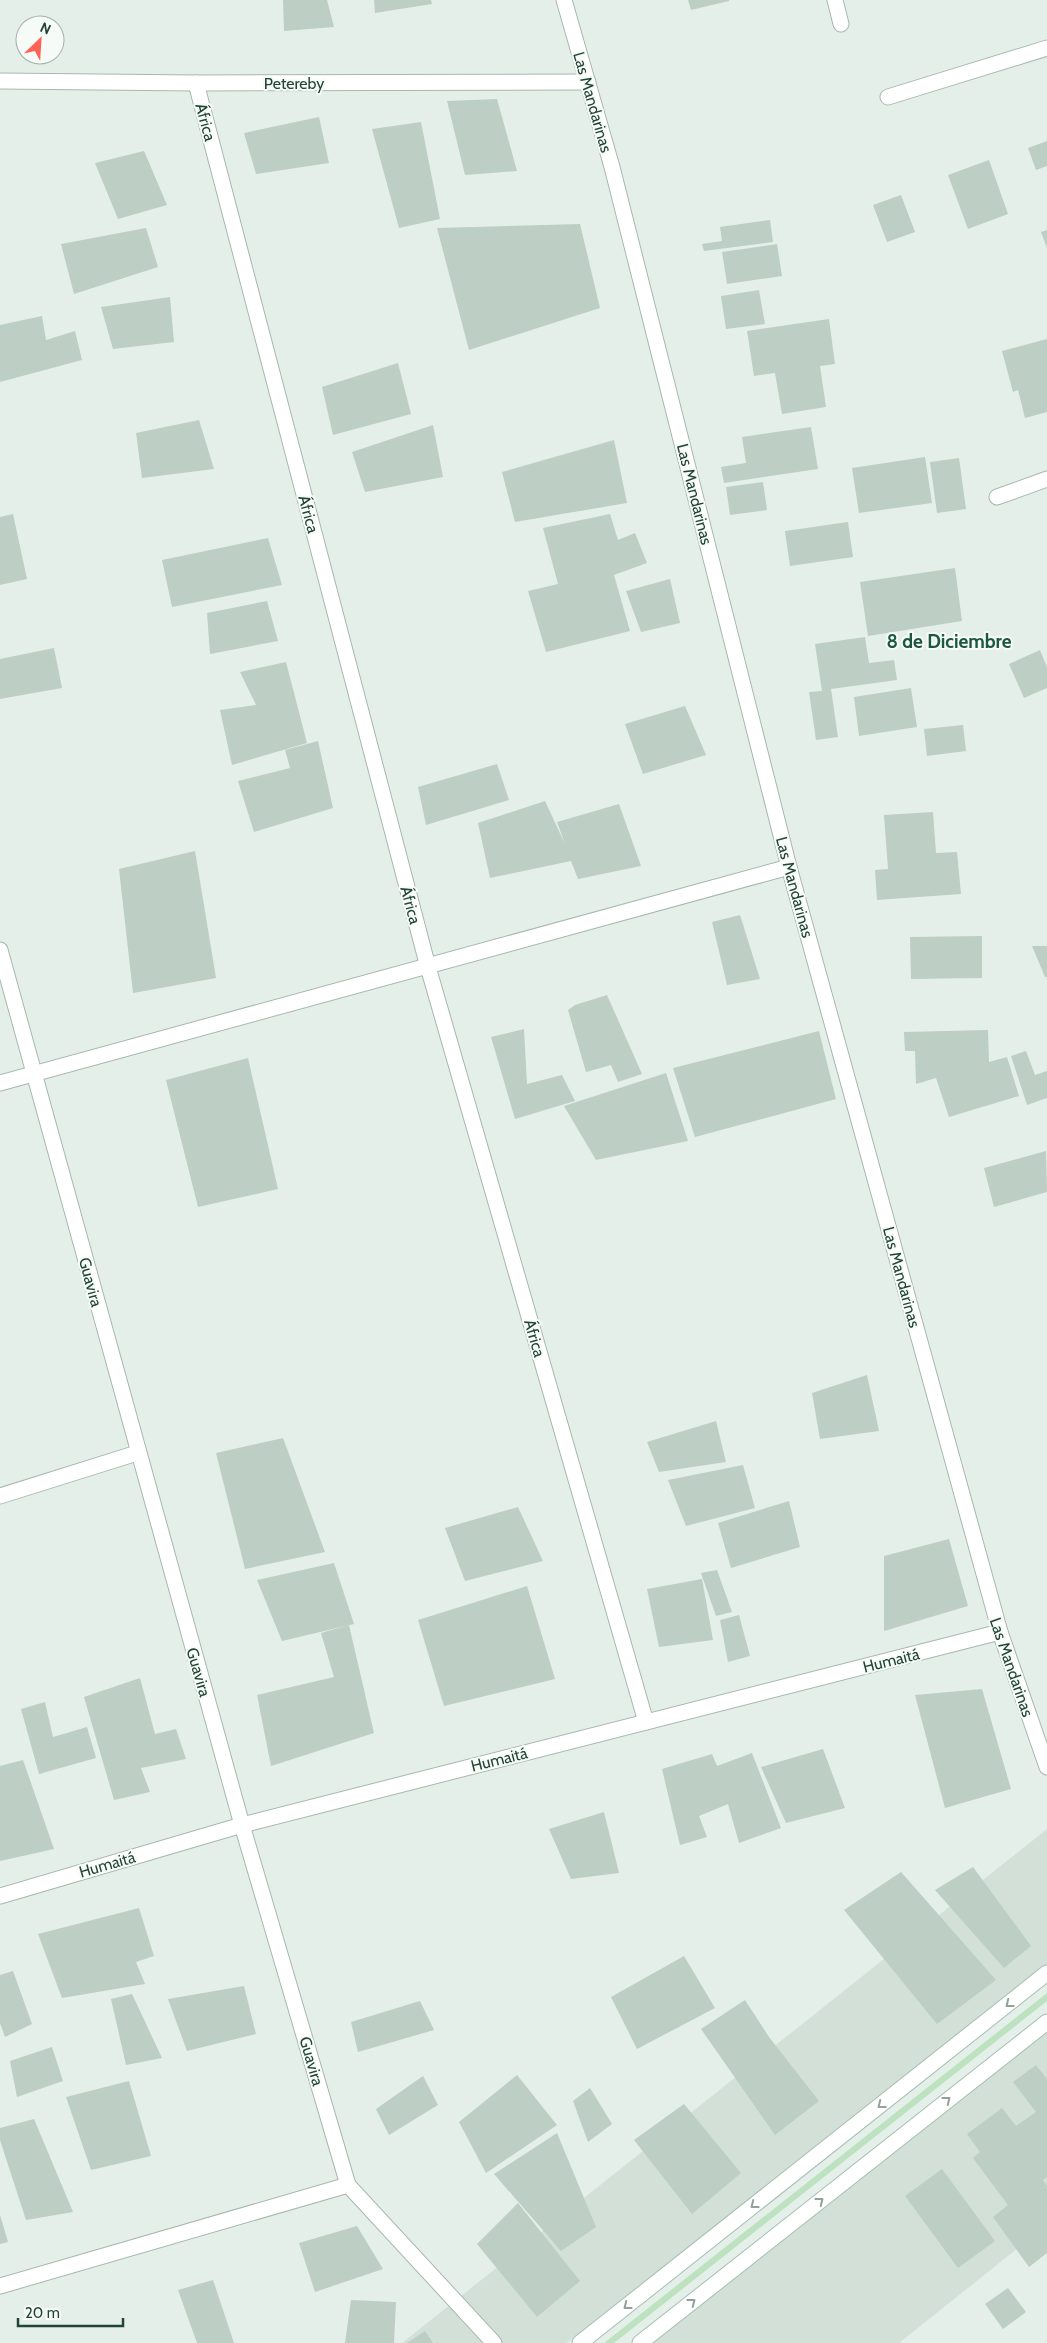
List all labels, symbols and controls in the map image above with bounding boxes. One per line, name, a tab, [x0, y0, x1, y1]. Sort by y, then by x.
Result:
north arrow	[15, 15, 65, 65]
text: N	[37, 18, 54, 38]
street label: Las Mandarinas	[569, 50, 616, 155]
street label: Petereby	[264, 74, 324, 93]
street label: África	[191, 101, 220, 143]
street label: Las Mandarinas	[673, 442, 716, 547]
street label: África	[294, 493, 323, 535]
district label: 8 de Diciembre	[887, 630, 1012, 653]
street label: Las Mandarinas	[772, 835, 817, 940]
street label: África	[396, 884, 425, 926]
street label: Las Mandarinas	[879, 1225, 924, 1330]
street label: Guavira	[75, 1255, 106, 1309]
street label: África	[520, 1317, 549, 1359]
street label: Las Mandarinas	[986, 1615, 1038, 1720]
street label: Humaitá	[861, 1644, 922, 1677]
street label: Guavira	[182, 1645, 215, 1699]
street label: Humaitá	[469, 1743, 530, 1776]
street label: Humaitá	[77, 1847, 138, 1882]
one-way arrow	[1006, 1998, 1015, 2006]
street label: Guavira	[295, 2034, 328, 2088]
one-way arrow	[941, 2098, 950, 2106]
one-way arrow	[878, 2099, 887, 2108]
one-way arrow	[814, 2199, 823, 2207]
one-way arrow	[751, 2200, 760, 2208]
scale bar	[18, 2296, 122, 2328]
one-way arrow	[686, 2299, 695, 2307]
one-way arrow	[623, 2301, 632, 2310]
text: 20 m	[25, 2304, 60, 2322]

